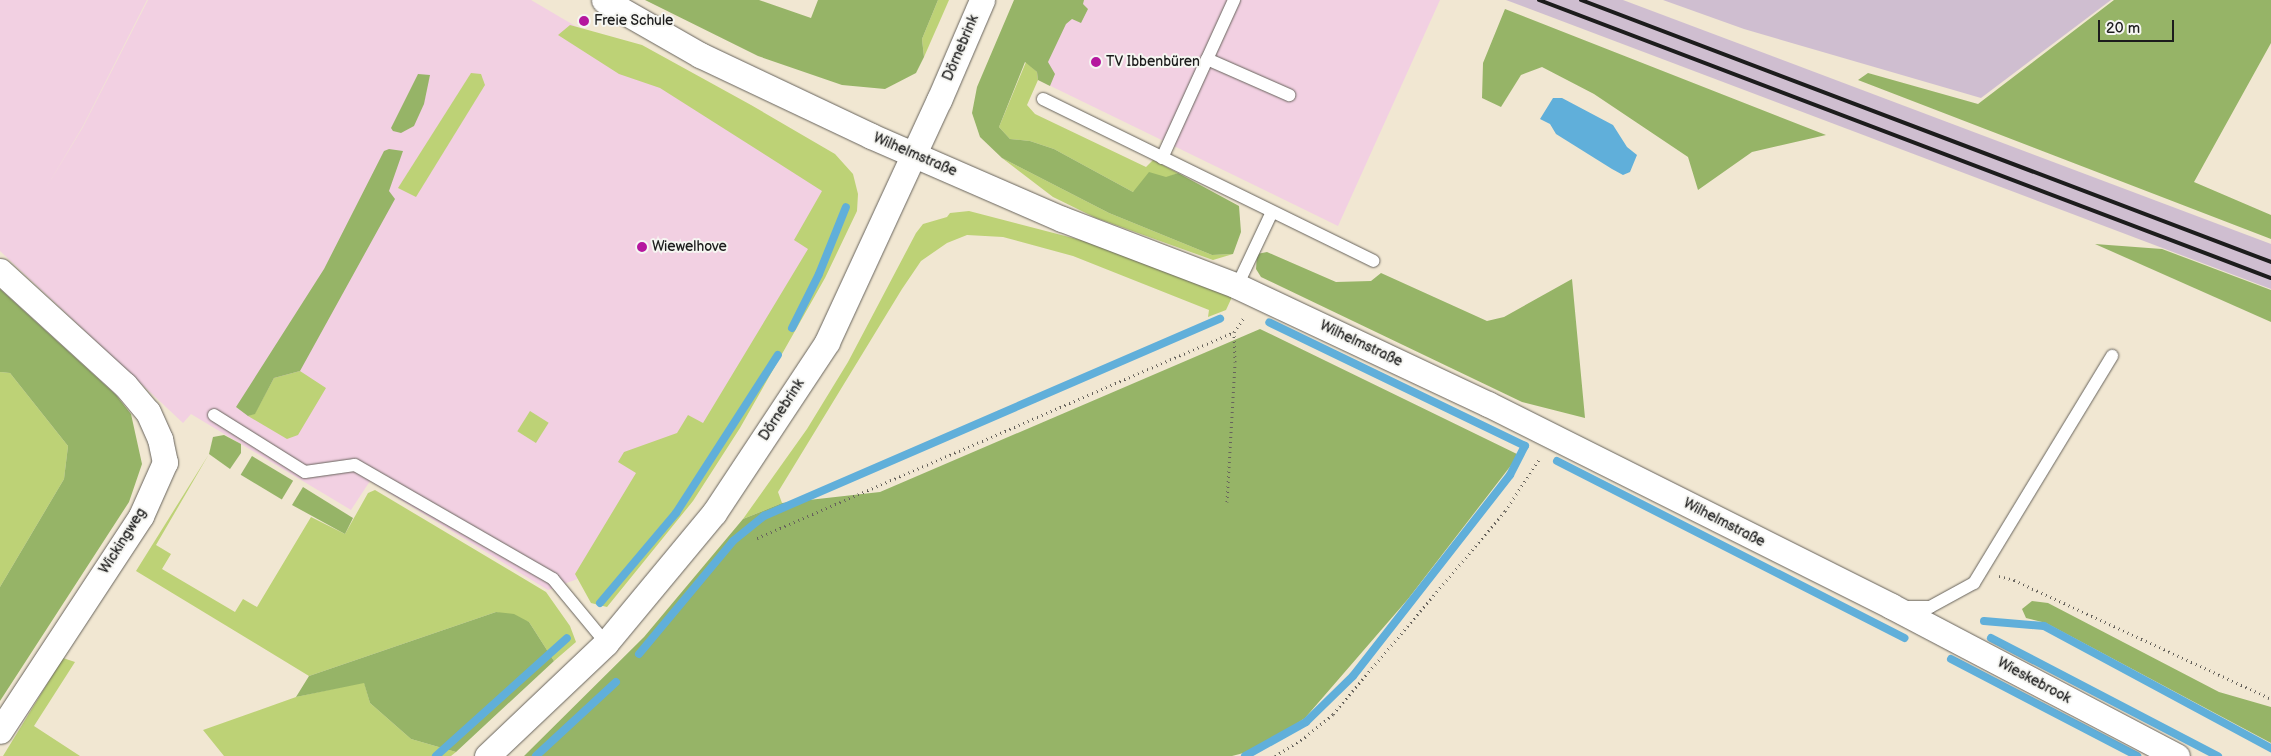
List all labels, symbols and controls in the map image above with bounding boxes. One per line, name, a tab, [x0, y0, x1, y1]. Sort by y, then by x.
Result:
scale bar	[2101, 10, 2177, 42]
street label: Dörnebrink	[940, 12, 982, 84]
place label: Freie Schule	[594, 13, 673, 29]
marker: Freie Schule	[578, 15, 590, 27]
text: 20 m	[2106, 19, 2140, 38]
place label: TV Ibbenbüren	[1106, 54, 1200, 70]
marker: TV Ibbenbüren	[1090, 56, 1102, 68]
street label: Wilhelmstraße	[871, 130, 959, 180]
place label: Wiewelhove	[652, 239, 727, 255]
marker: Wiewelhove	[636, 241, 648, 253]
street label: Wilhelmstraße	[1317, 318, 1405, 370]
street label: Dörnebrink	[756, 376, 808, 444]
street label: Wilhelmstraße	[1680, 495, 1768, 551]
street label: Wickingweg	[96, 505, 150, 577]
street label: Wieskebrook	[1994, 655, 2074, 707]

